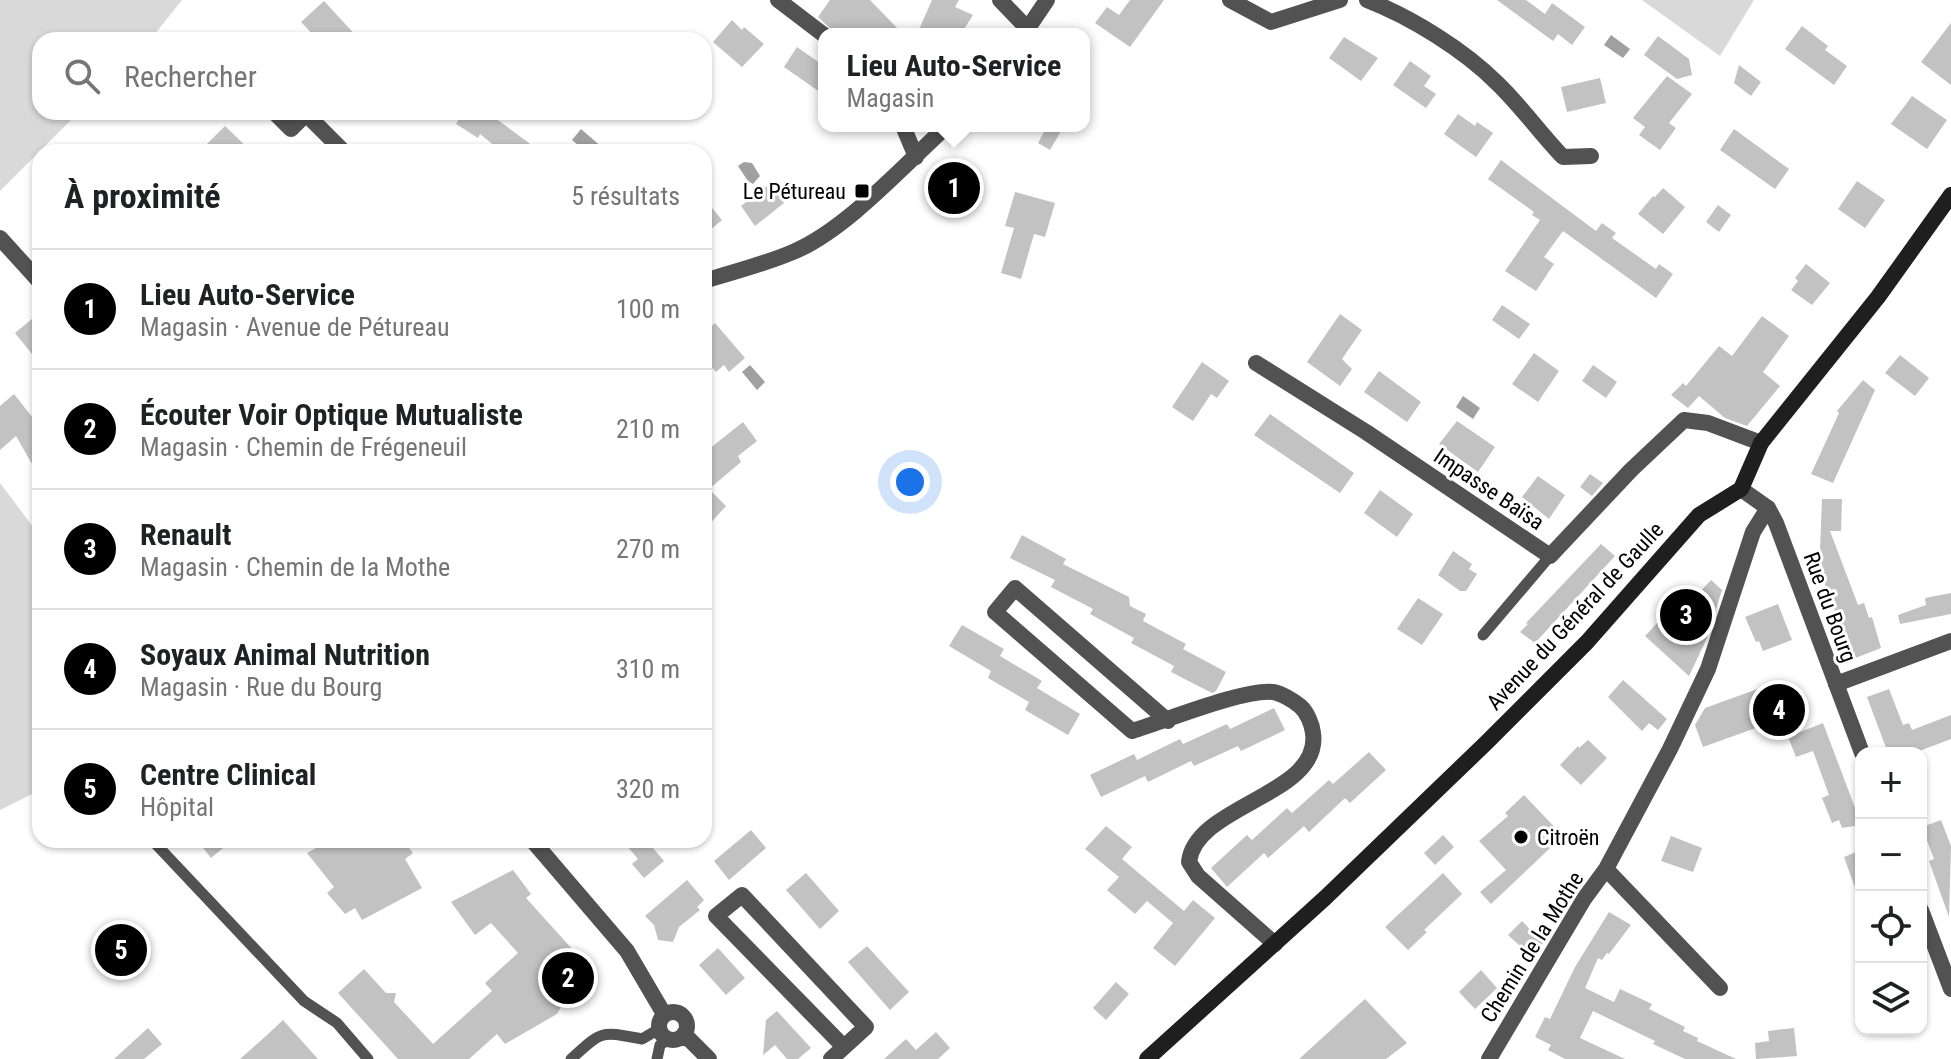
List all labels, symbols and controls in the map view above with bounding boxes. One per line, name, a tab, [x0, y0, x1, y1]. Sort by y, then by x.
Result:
popup	[818, 28, 1090, 132]
search box	[32, 32, 712, 120]
text: Lieu Auto-Service	[847, 48, 1061, 83]
icon: search	[60, 54, 104, 98]
text: Rechercher	[124, 59, 257, 94]
text: Magasin	[847, 83, 934, 113]
pin: 1	[928, 158, 980, 218]
text: À proximité	[64, 176, 221, 216]
place label: Le Pétureau	[743, 179, 846, 204]
text: 5 résultats	[571, 181, 680, 211]
marker: Le Pétureau	[853, 182, 871, 200]
text: Lieu Auto-Service	[140, 277, 355, 312]
text: 1	[83, 294, 97, 324]
text: 100 m	[616, 294, 680, 324]
text: Magasin · Avenue de Pétureau	[140, 312, 450, 342]
text: Écouter Voir Optique Mutualiste	[140, 397, 523, 432]
text: 2	[83, 414, 97, 444]
text: 210 m	[616, 414, 680, 444]
text: Magasin · Chemin de Frégeneuil	[140, 432, 467, 462]
street label: Impasse Baïsa	[1429, 443, 1549, 535]
your location	[890, 462, 930, 502]
text: Renault	[140, 517, 231, 552]
street label: Avenue du Général de Gaulle	[1482, 517, 1668, 715]
text: 3	[83, 534, 97, 564]
text: 270 m	[616, 534, 680, 564]
street label: Rue du Bourg	[1799, 549, 1861, 665]
text: Magasin · Chemin de la Mothe	[140, 552, 450, 582]
pin: 3	[1660, 585, 1712, 645]
text: Soyaux Animal Nutrition	[140, 637, 430, 672]
text: 4	[83, 654, 97, 684]
text: 310 m	[616, 654, 680, 684]
text: Magasin · Rue du Bourg	[140, 672, 382, 702]
pin: 4	[1753, 680, 1805, 740]
map controls	[1855, 747, 1927, 1035]
button: +	[1855, 747, 1927, 819]
text: Centre Clinical	[140, 757, 316, 792]
text: 5	[83, 774, 97, 804]
text: 320 m	[616, 774, 680, 804]
text: Hôpital	[140, 792, 214, 822]
button: −	[1855, 819, 1927, 891]
place label: Citroën	[1537, 825, 1600, 850]
marker: Citroën	[1512, 828, 1530, 846]
street label: Chemin de la Mothe	[1476, 867, 1588, 1027]
button: locate	[1855, 891, 1927, 963]
pin: 5	[95, 920, 147, 980]
pin: 2	[542, 948, 594, 1008]
button: layers	[1855, 963, 1927, 1035]

